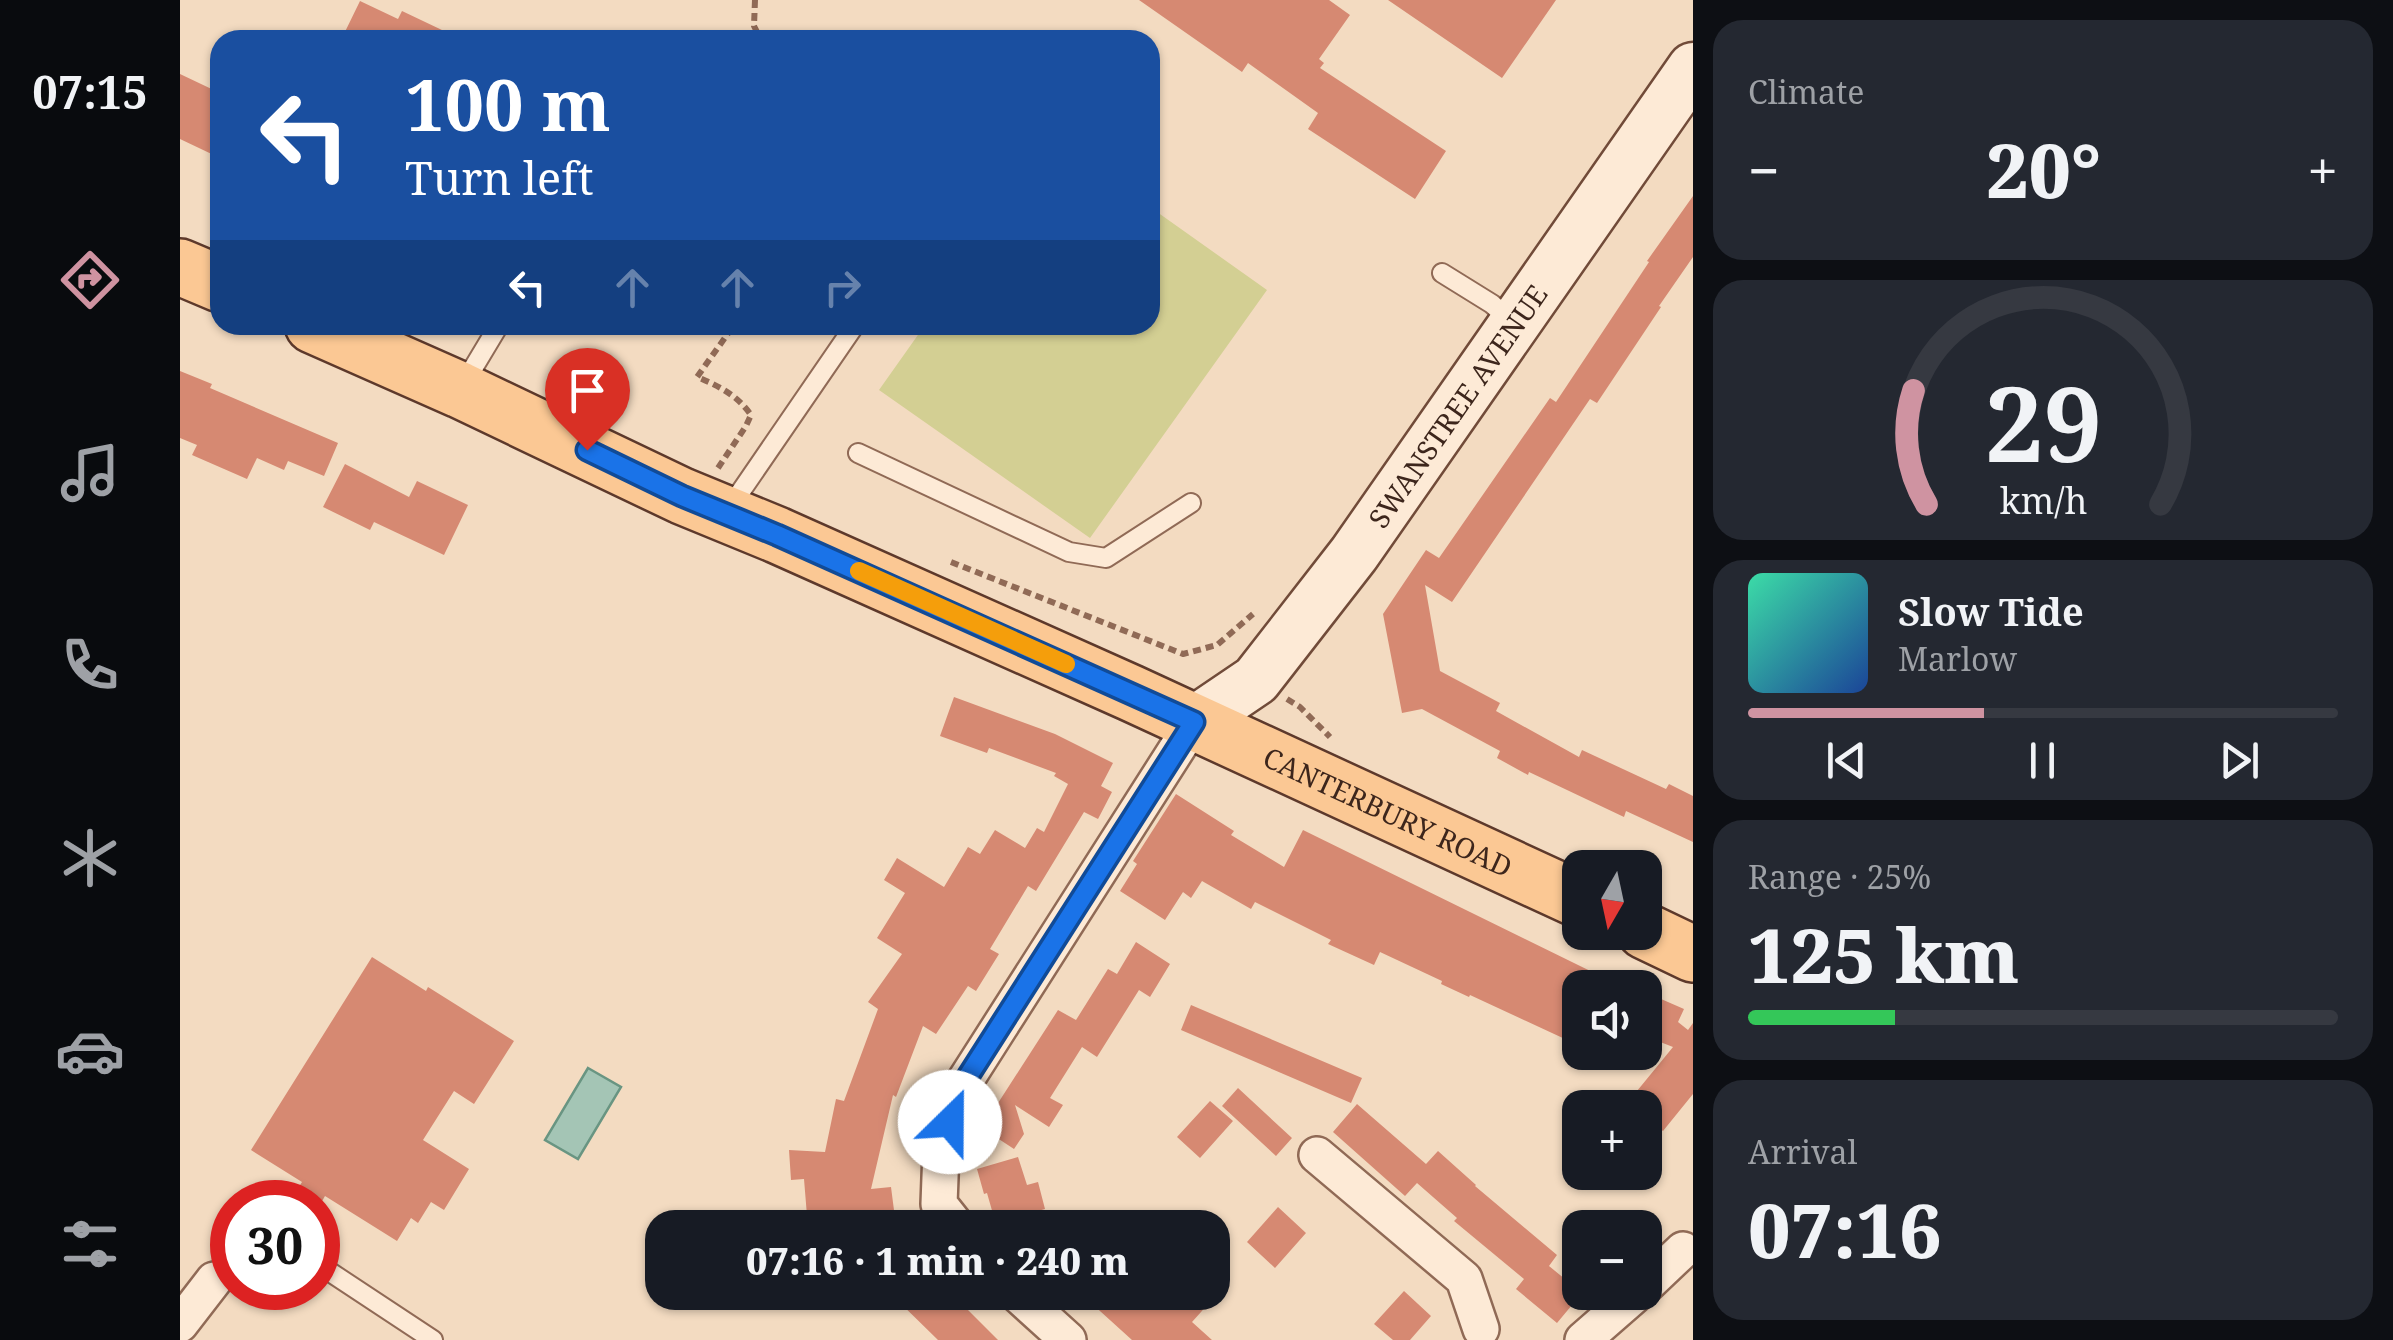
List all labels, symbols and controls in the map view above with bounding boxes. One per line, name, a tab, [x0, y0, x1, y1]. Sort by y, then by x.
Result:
text: 100 m	[405, 56, 611, 152]
text: 07:15	[32, 61, 148, 122]
icon: left	[240, 70, 370, 200]
text: Climate	[1748, 70, 1864, 113]
text: 20°	[1986, 118, 2101, 220]
text: −	[1748, 132, 1780, 207]
text: +	[2307, 132, 2338, 207]
text: Turn left	[405, 147, 594, 208]
icon: directions	[55, 245, 125, 315]
icon: left	[500, 260, 555, 315]
icon: ahead	[605, 260, 660, 315]
icon: ahead	[710, 260, 765, 315]
icon: right	[815, 260, 870, 315]
street label: SWANSTREE AVENUE	[1359, 277, 1555, 535]
pin	[545, 348, 630, 451]
text: 29	[1984, 351, 2102, 492]
icon: arrive	[560, 363, 615, 418]
icon: music	[55, 438, 125, 508]
text: km/h	[1999, 476, 2087, 524]
text: Slow Tide	[1898, 585, 2084, 637]
icon: phone	[55, 630, 125, 700]
text: Marlow	[1898, 637, 2017, 680]
icon: previous	[1819, 733, 1874, 788]
icon: pause	[2015, 733, 2070, 788]
icon: next	[2212, 733, 2267, 788]
street label: CANTERBURY ROAD	[1257, 738, 1519, 885]
icon: climate	[55, 823, 125, 893]
north arrow	[1562, 850, 1662, 950]
map controls	[1562, 850, 1662, 1310]
text: Range · 25%	[1748, 855, 1931, 898]
text: 125 km	[1748, 903, 2020, 1005]
button: sound	[1562, 970, 1662, 1070]
icon: car	[55, 1016, 125, 1086]
position arrow	[898, 1070, 1002, 1174]
button: +	[1562, 1090, 1662, 1190]
text: Arrival	[1748, 1130, 1857, 1173]
text: 07:16	[1748, 1178, 1941, 1280]
speed limit sign: 30	[210, 1180, 340, 1310]
icon: filters	[55, 1209, 125, 1279]
button: −	[1562, 1210, 1662, 1310]
text: 07:16 · 1 min · 240 m	[746, 1234, 1129, 1286]

